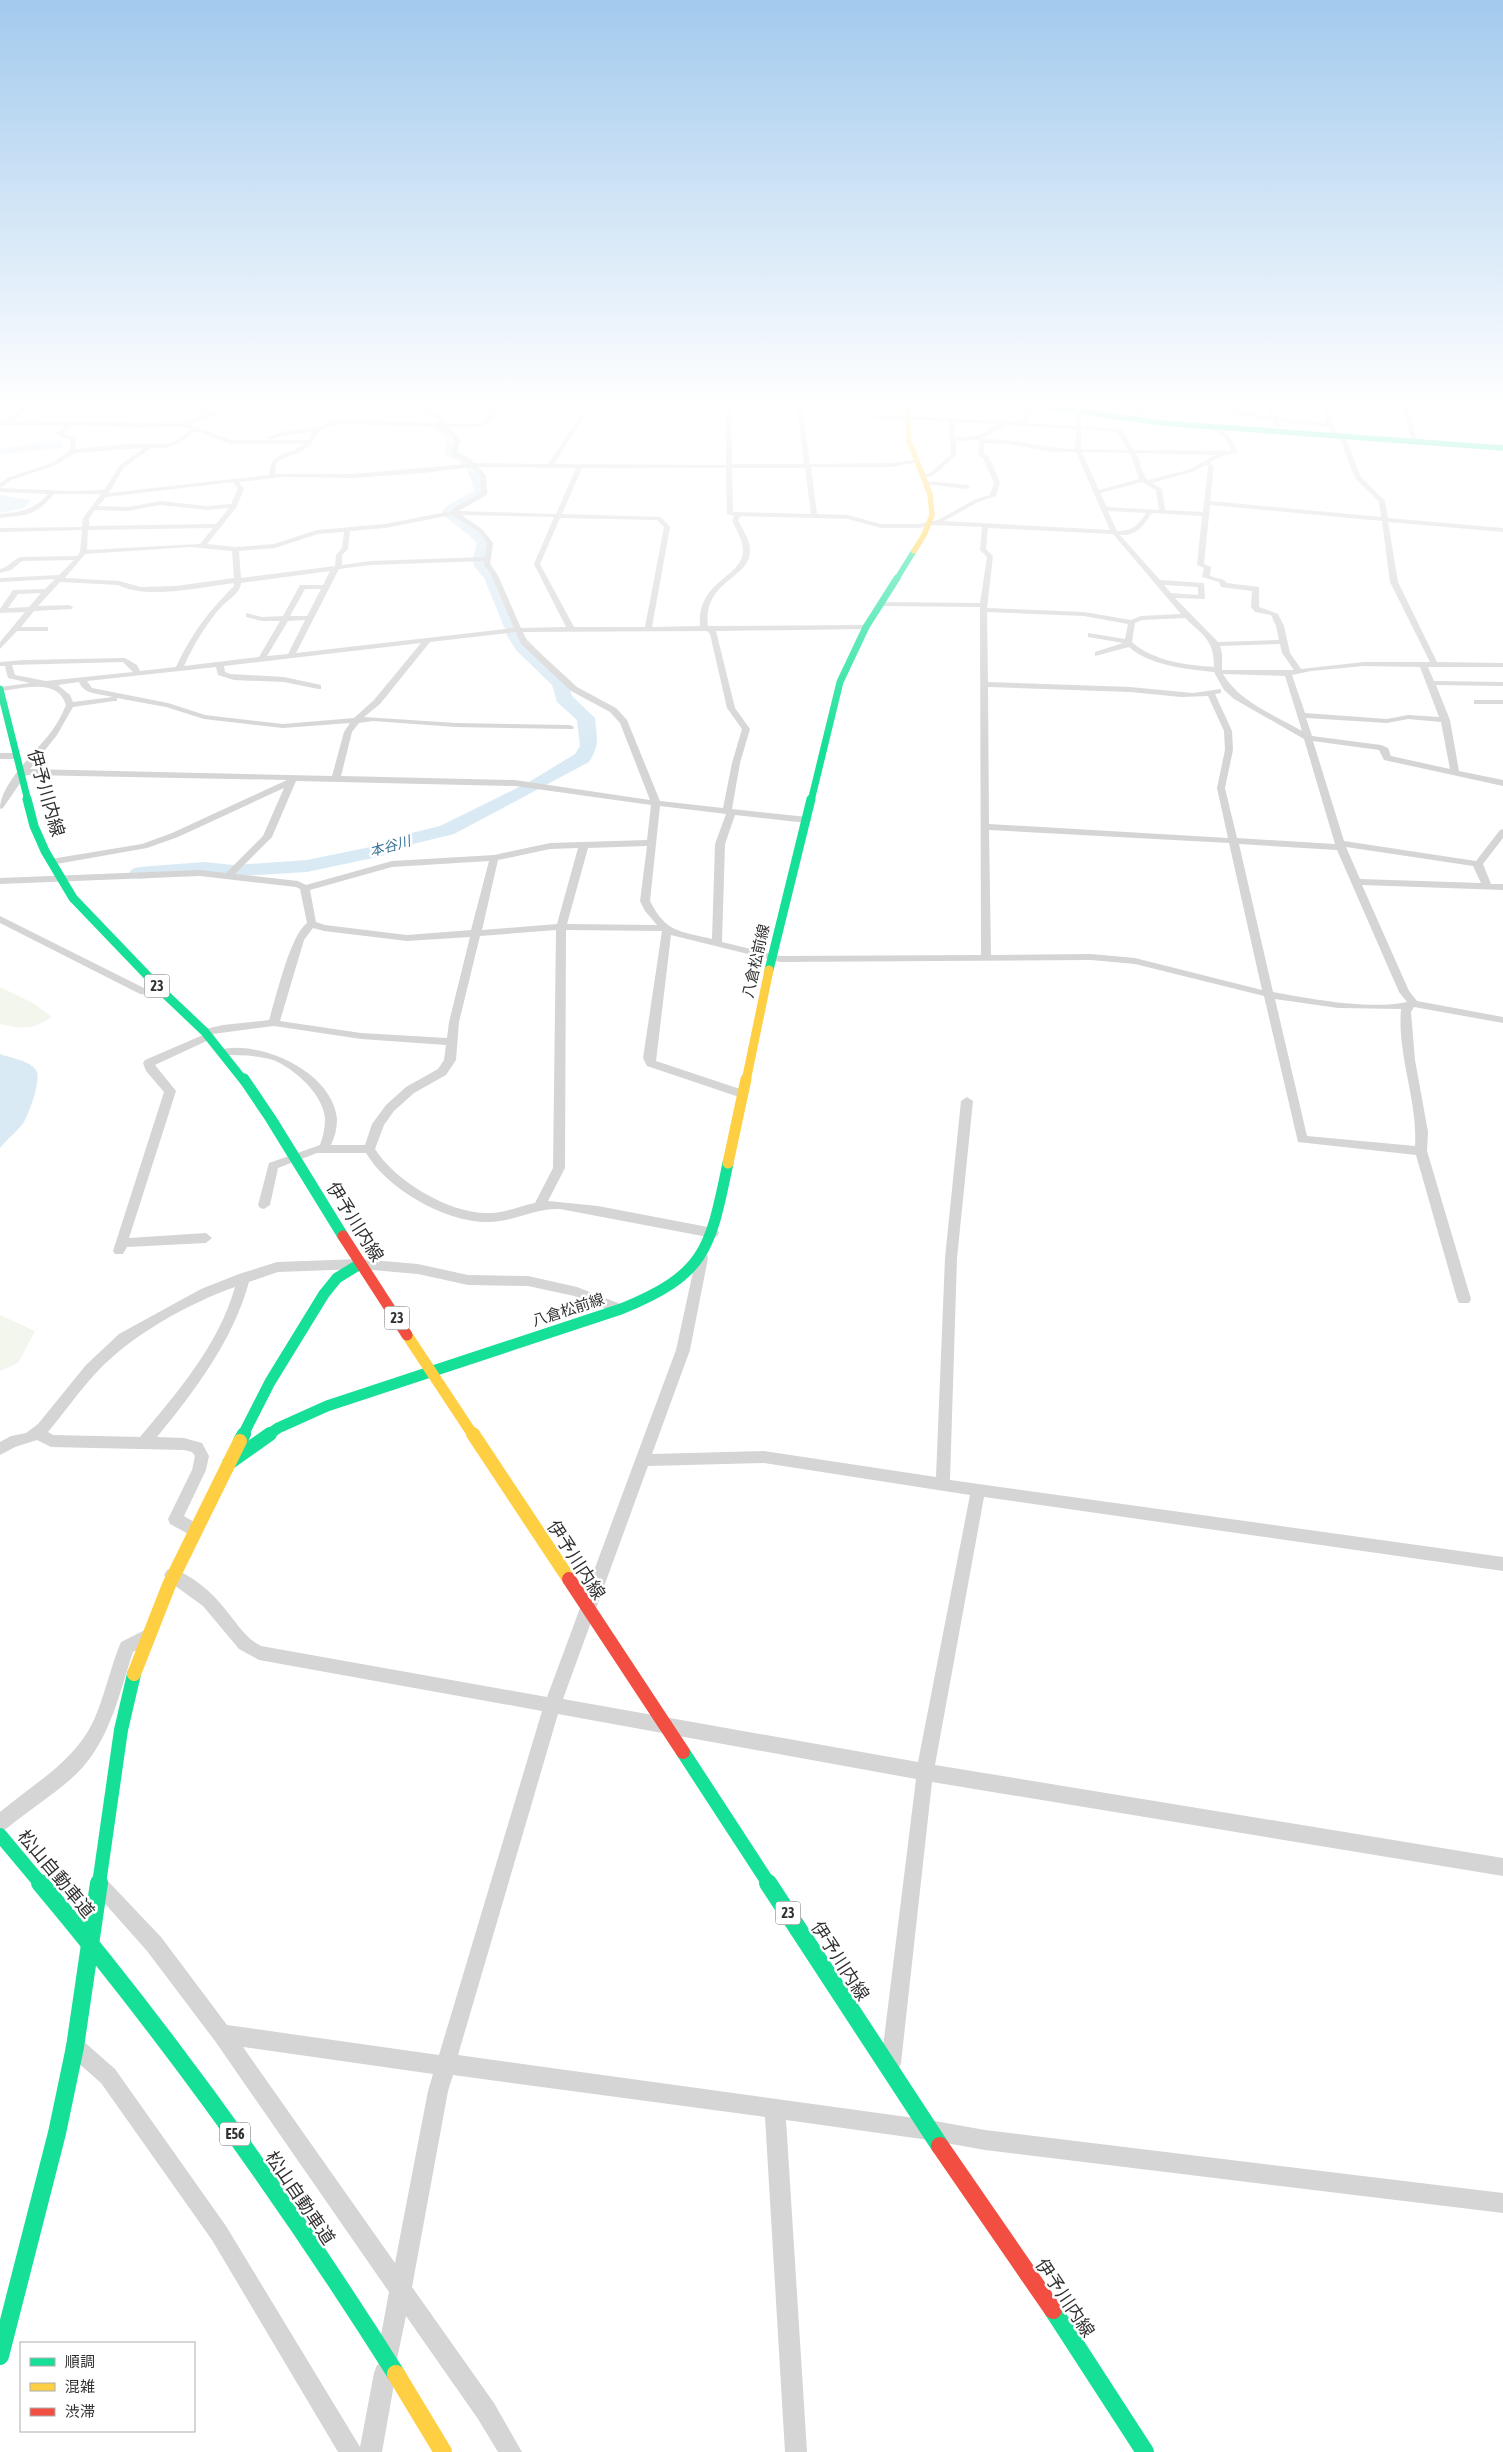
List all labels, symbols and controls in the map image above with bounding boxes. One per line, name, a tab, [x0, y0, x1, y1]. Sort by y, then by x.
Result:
street label: 伊予川内線	[24, 747, 69, 839]
water label: 本谷川	[368, 832, 414, 859]
street label: 八倉松前線	[739, 922, 772, 999]
road number: 23	[144, 974, 170, 998]
street label: 伊予川内線	[323, 1178, 388, 1265]
street label: 八倉松前線	[530, 1290, 606, 1329]
road number: 23	[384, 1306, 410, 1330]
street label: 伊予川内線	[543, 1516, 610, 1603]
street label: 松山自動車道	[14, 1826, 99, 1922]
road number: 23	[776, 1902, 800, 1925]
street label: 伊予川内線	[807, 1917, 874, 2004]
road number: E56	[220, 2122, 250, 2146]
street label: 松山自動車道	[262, 2147, 339, 2248]
street label: 伊予川内線	[1032, 2255, 1099, 2341]
legend	[20, 2342, 195, 2432]
text: 順調	[65, 2353, 95, 2370]
text: 混雑	[65, 2378, 95, 2395]
text: 渋滞	[65, 2403, 95, 2420]

